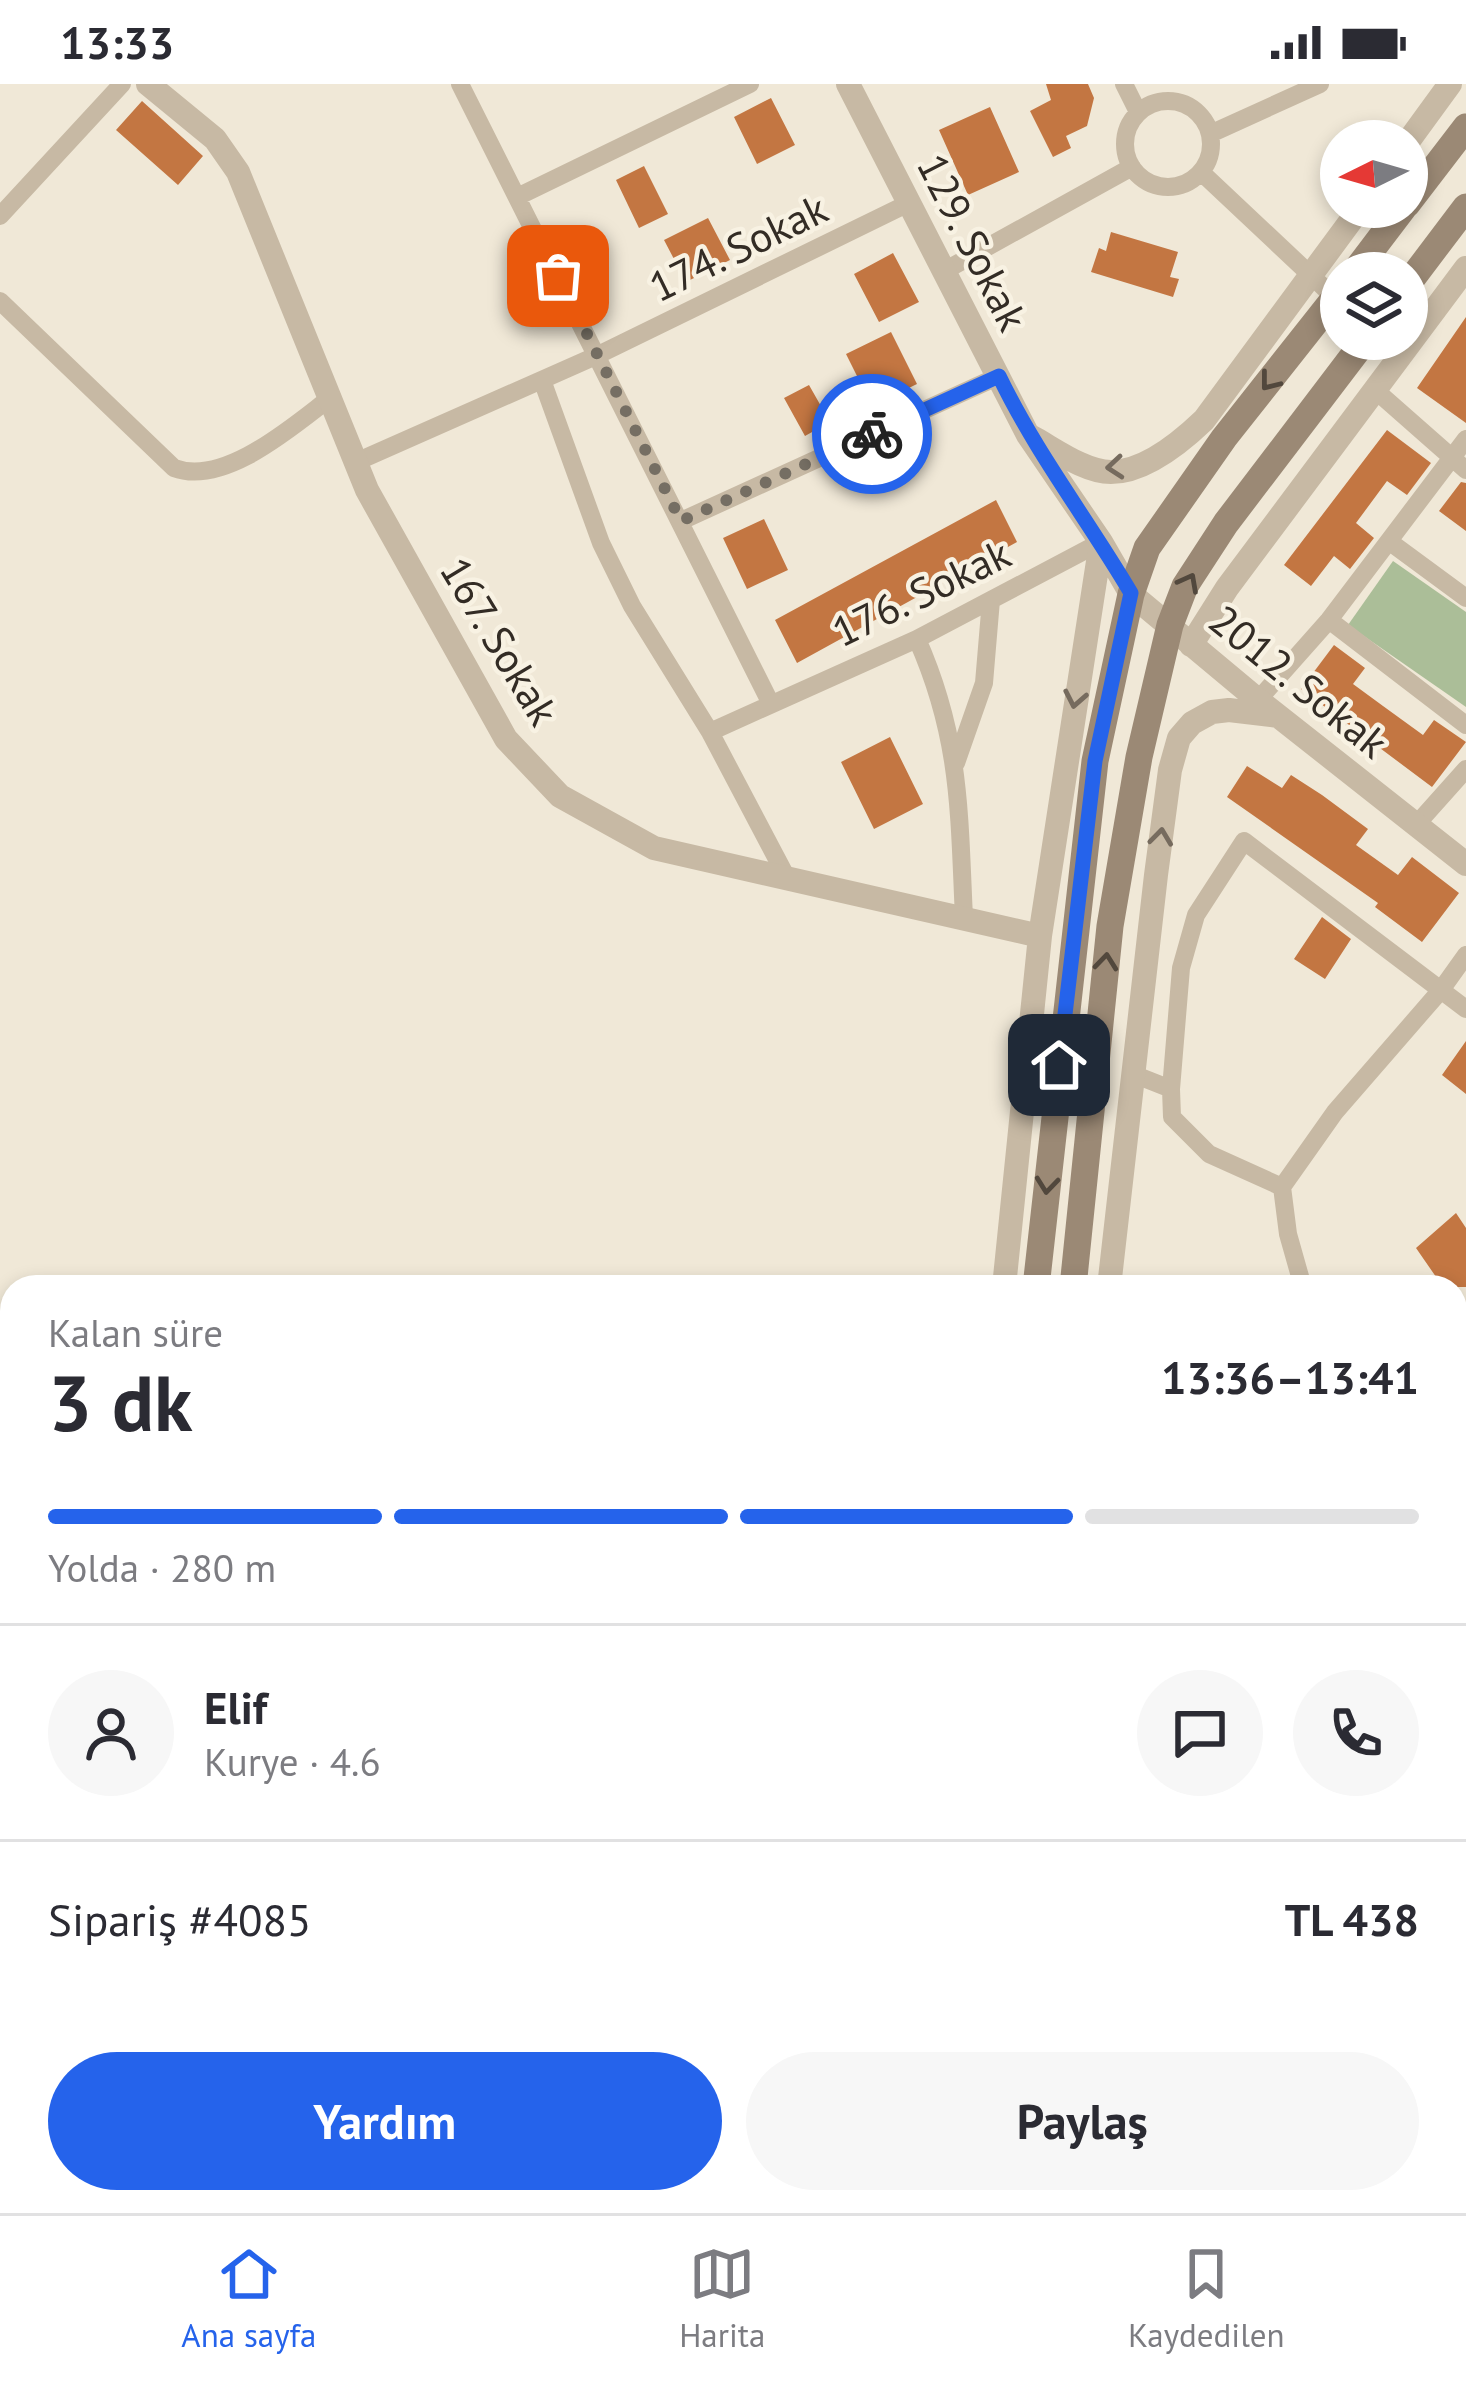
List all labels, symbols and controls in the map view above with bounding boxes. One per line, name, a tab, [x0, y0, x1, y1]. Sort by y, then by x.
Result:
text: 13:33	[60, 13, 174, 71]
north arrow	[1320, 120, 1428, 228]
map controls	[1320, 120, 1428, 360]
street label: 129. Sokak	[905, 144, 1041, 340]
street label: 174. Sokak	[640, 180, 836, 314]
pin	[507, 225, 609, 327]
icon: bag	[525, 243, 591, 309]
button: layers	[1320, 252, 1428, 360]
one-way arrow	[1262, 368, 1283, 390]
courier	[812, 374, 932, 494]
icon: bike	[839, 401, 905, 467]
one-way arrow	[1105, 453, 1124, 479]
street label: 176. Sokak	[823, 525, 1019, 659]
street label: 167. Sokak	[428, 547, 572, 735]
one-way arrow	[1175, 574, 1198, 595]
street label: 2012. Sokak	[1198, 592, 1400, 770]
one-way arrow	[1063, 689, 1089, 709]
one-way arrow	[1147, 827, 1173, 847]
one-way arrow	[1093, 952, 1118, 971]
pin	[1008, 1014, 1110, 1116]
icon: home	[1026, 1032, 1092, 1098]
one-way arrow	[1035, 1176, 1060, 1195]
text: Kalan süre	[48, 1307, 223, 1358]
text: 13:36–13:41	[1161, 1348, 1419, 1406]
text: 3 dk	[48, 1352, 192, 1453]
text: Yolda · 280 m	[48, 1542, 276, 1593]
button: person	[48, 1670, 174, 1796]
button: chat	[1137, 1670, 1263, 1796]
button: phone	[1293, 1670, 1419, 1796]
text: Elif	[204, 1678, 267, 1736]
text: Kurye · 4.6	[204, 1736, 381, 1787]
text: Sipariş #4085	[48, 1890, 312, 1948]
text: TL 438	[1285, 1890, 1419, 1948]
button: Yardım	[48, 2052, 722, 2190]
button: Paylaş	[746, 2052, 1419, 2190]
tab: Ana sayfa	[181, 2241, 316, 2356]
tab: Harita	[679, 2241, 765, 2356]
tab: Kaydedilen	[1128, 2241, 1285, 2356]

